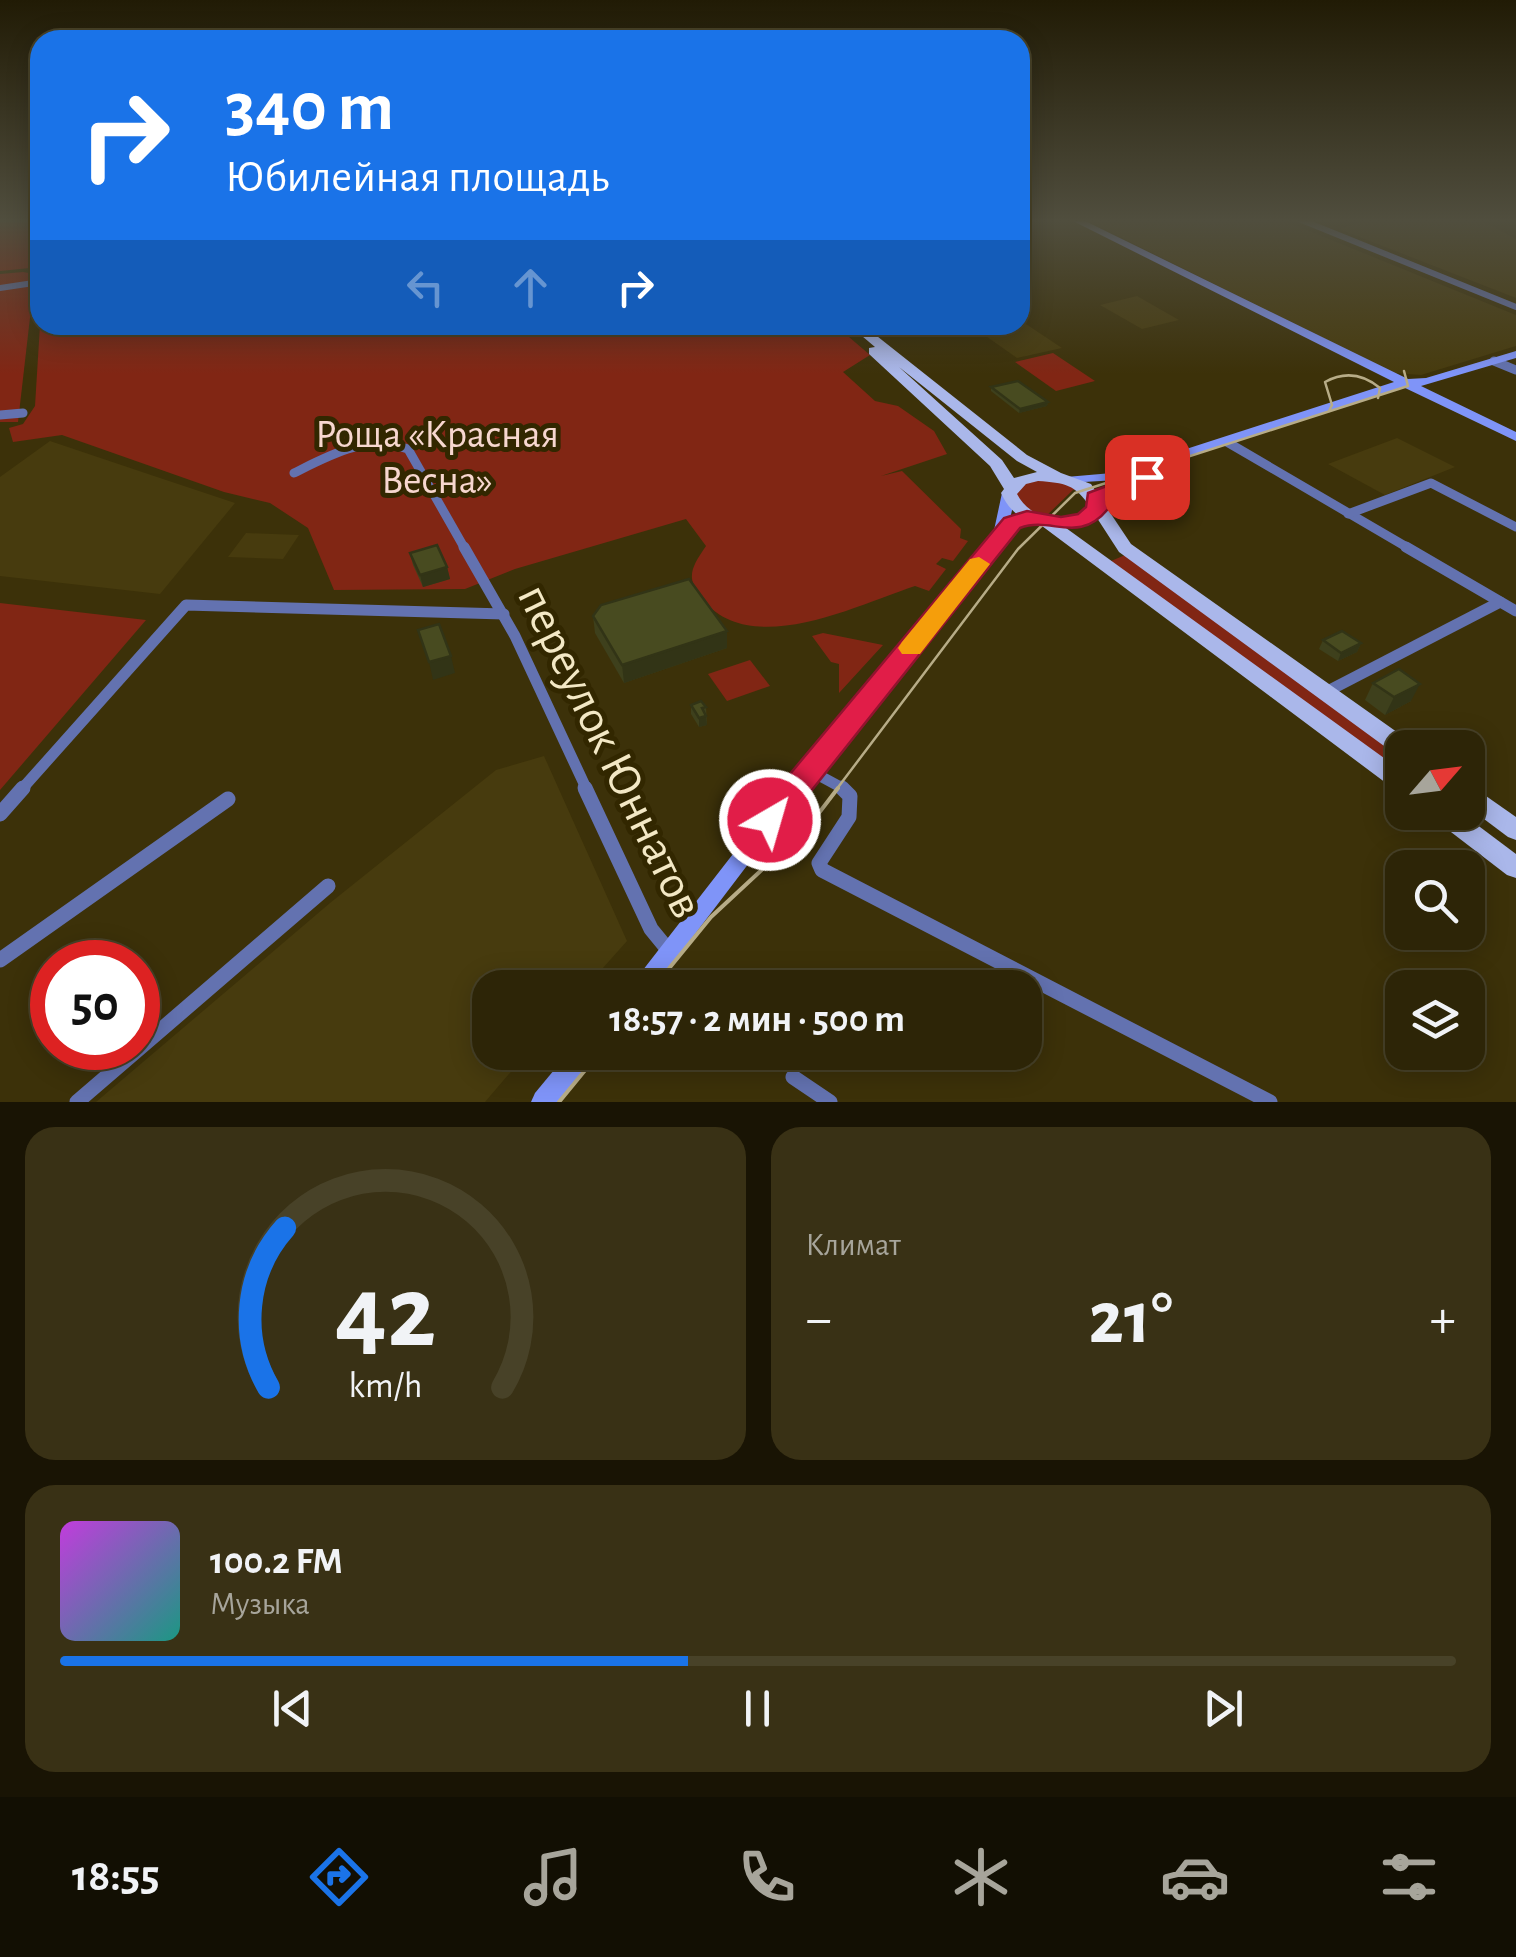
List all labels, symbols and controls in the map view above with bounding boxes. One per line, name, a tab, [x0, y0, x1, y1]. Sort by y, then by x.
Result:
icon: right	[60, 70, 190, 200]
text: 340 m	[225, 73, 394, 143]
text: Юбилейная площадь	[225, 155, 609, 200]
icon: left	[398, 260, 453, 315]
icon: ahead	[503, 260, 558, 315]
icon: right	[608, 260, 663, 315]
park label: Роща «Красная Весна»	[315, 415, 559, 501]
pin	[1105, 435, 1190, 520]
icon: arrive	[1120, 450, 1175, 505]
street label: переулок Юннатов	[508, 577, 711, 926]
north arrow	[1385, 730, 1485, 830]
map controls	[1385, 730, 1485, 1070]
position arrow	[718, 768, 822, 872]
button: search	[1385, 850, 1485, 950]
speed limit sign: 50	[30, 940, 160, 1070]
button: layers	[1385, 970, 1485, 1070]
text: 18:57 · 2 мин · 500 m	[609, 1001, 905, 1039]
text: Климат	[806, 1229, 901, 1261]
text: 42	[335, 1262, 436, 1366]
text: 21°	[1089, 1282, 1173, 1357]
text: −	[806, 1292, 832, 1347]
text: +	[1430, 1292, 1456, 1347]
text: km/h	[348, 1368, 422, 1404]
text: 100.2 FM	[210, 1543, 343, 1581]
text: Музыка	[210, 1588, 310, 1620]
icon: previous	[265, 1681, 320, 1736]
icon: pause	[730, 1681, 785, 1736]
icon: next	[1196, 1681, 1251, 1736]
icon: directions	[304, 1842, 374, 1912]
icon: music	[518, 1842, 588, 1912]
icon: phone	[732, 1842, 802, 1912]
icon: climate	[946, 1842, 1016, 1912]
icon: car	[1160, 1842, 1230, 1912]
icon: filters	[1374, 1842, 1444, 1912]
text: 18:55	[72, 1854, 160, 1899]

